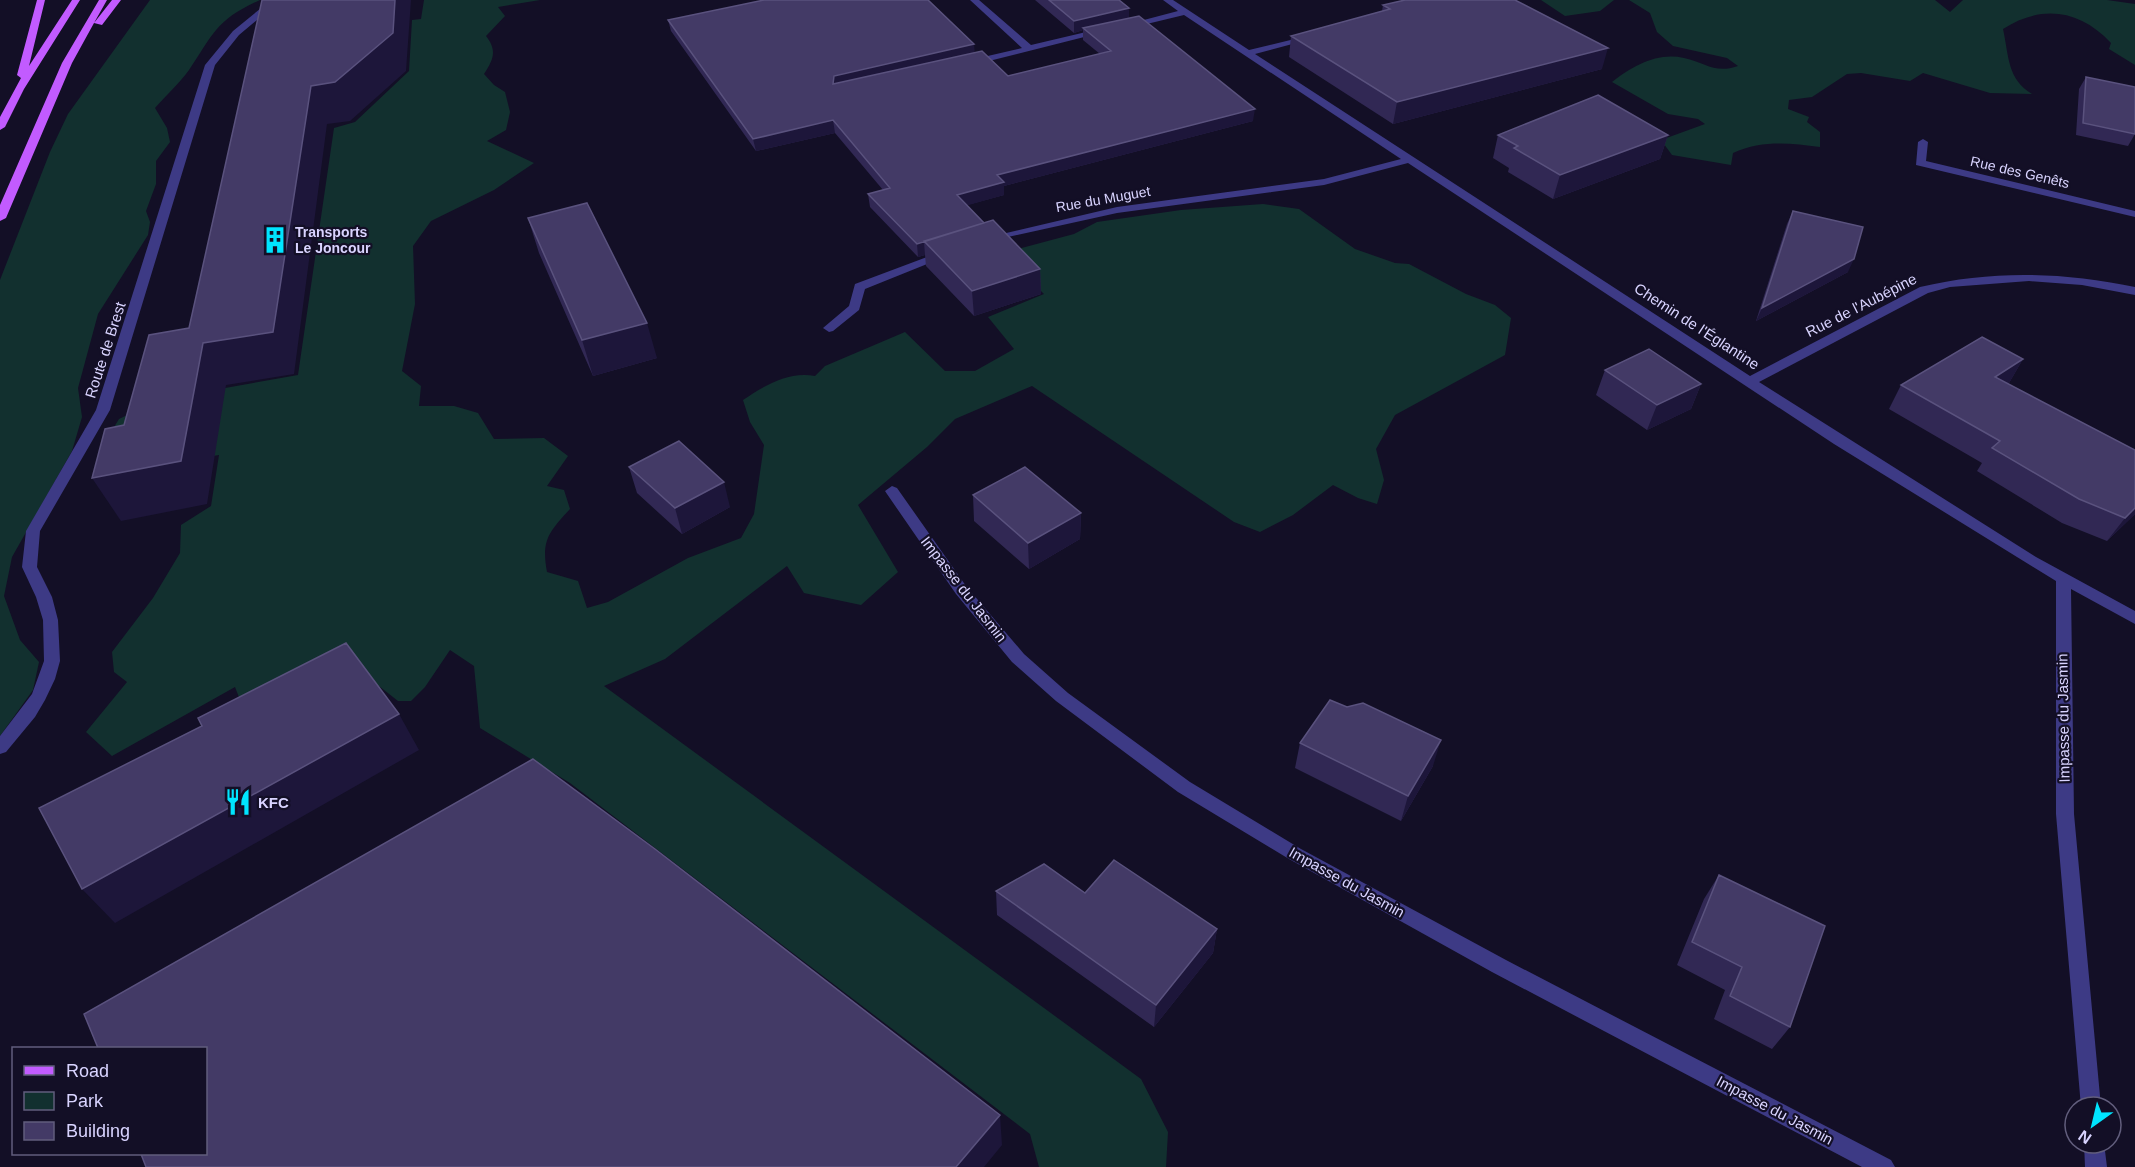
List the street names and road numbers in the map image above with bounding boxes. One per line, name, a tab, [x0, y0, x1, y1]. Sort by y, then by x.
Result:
street label: Rue des Genêts	[1969, 153, 2071, 191]
street label: Rue du Muguet	[1054, 183, 1152, 215]
street label: Rue de l'Aubépine	[1803, 270, 1919, 340]
street label: Chemin de l'Églantine	[1631, 279, 1763, 373]
street label: Route de Brest	[81, 299, 129, 400]
street label: Impasse du Jasmin	[918, 533, 1010, 645]
street label: Impasse du Jasmin	[2053, 653, 2073, 783]
street label: Impasse du Jasmin	[1286, 843, 1408, 921]
street label: Impasse du Jasmin	[1714, 1072, 1836, 1148]

